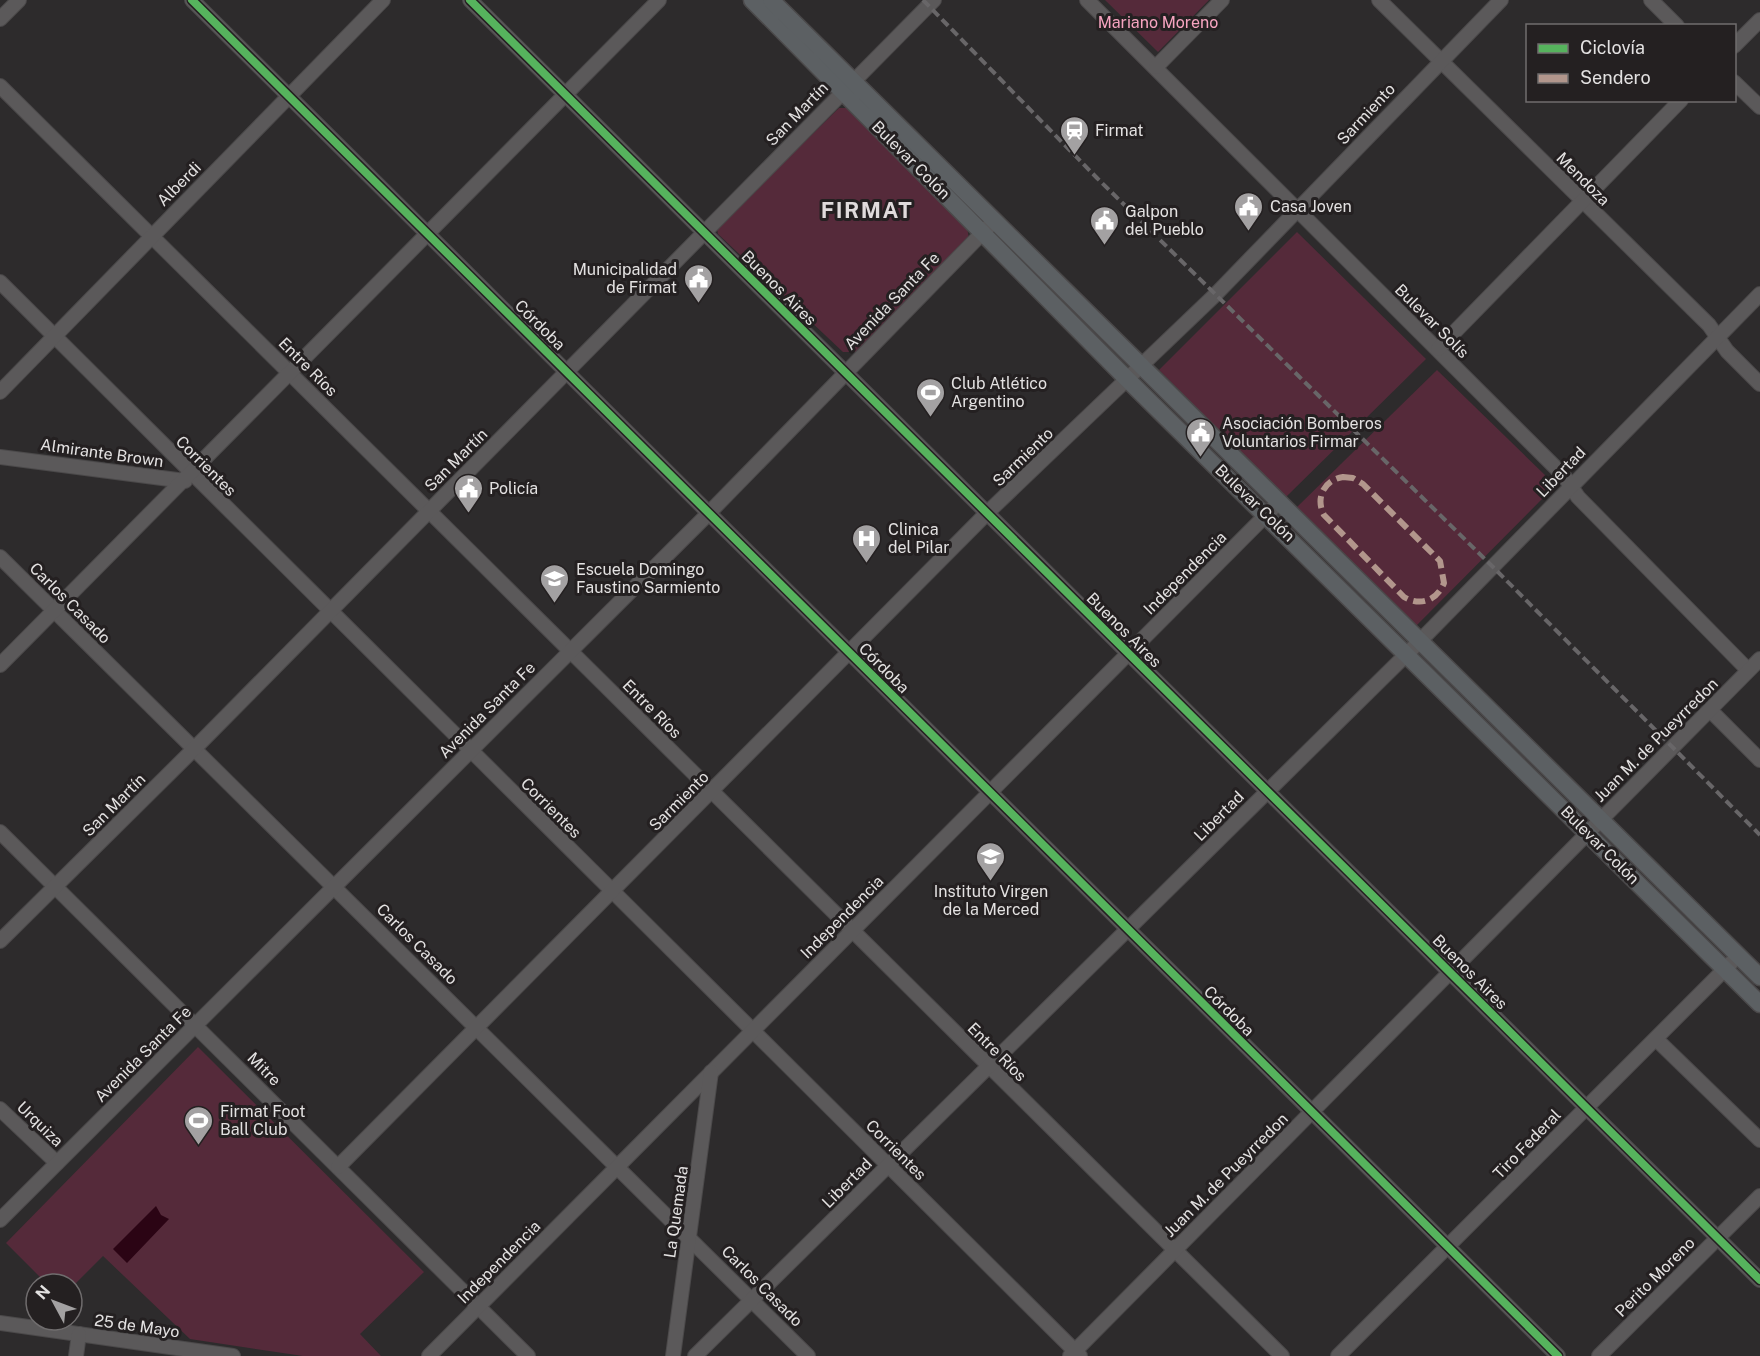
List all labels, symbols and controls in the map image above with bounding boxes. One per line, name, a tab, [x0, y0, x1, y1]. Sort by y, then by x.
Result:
park label: Mariano Moreno	[1098, 13, 1218, 32]
legend	[1526, 24, 1736, 102]
text: Ciclovía	[1580, 37, 1645, 58]
text: Sendero	[1580, 67, 1651, 88]
street label: San Martín	[762, 78, 832, 150]
street label: Sarmiento	[1333, 80, 1399, 148]
station icon: Firmat	[1058, 114, 1090, 156]
street label: Bulevar Colón	[868, 117, 954, 203]
place label: Firmat	[1095, 121, 1143, 140]
street label: Mendoza	[1552, 148, 1614, 210]
street label: Alberdi	[153, 158, 205, 210]
public building icon: Casa Joven	[1233, 190, 1265, 232]
district label: FIRMAT	[821, 197, 913, 223]
place label: Casa Joven	[1270, 197, 1352, 216]
place label: Galpon del Pueblo	[1125, 202, 1204, 239]
public building icon: Galpon del Pueblo	[1088, 204, 1120, 246]
street label: Buenos Aires	[738, 247, 820, 329]
street label: Avenida Santa Fe	[841, 248, 943, 354]
place label: Municipalidad de Firmat	[573, 260, 677, 297]
public building icon: Municipalidad de Firmat	[682, 262, 714, 304]
street label: Bulevar Solís	[1391, 280, 1473, 362]
street label: Córdoba	[511, 296, 569, 354]
street label: Entre Ríos	[275, 334, 341, 400]
place label: Club Atlético Argentino	[951, 374, 1047, 411]
sports icon: Club Atlético Argentino	[914, 376, 946, 418]
place label: Asociación Bomberos Voluntarios Firmar	[1222, 414, 1382, 451]
public building icon: Asociación Bomberos Voluntarios Firmar	[1185, 416, 1217, 458]
street label: Sarmiento	[989, 424, 1057, 490]
street label: San Martín	[421, 425, 491, 495]
street label: Corrientes	[172, 432, 240, 500]
street label: Almirante Brown	[39, 435, 165, 471]
street label: Libertad	[1532, 443, 1590, 501]
street label: Bulevar Colón	[1211, 460, 1299, 546]
public building icon: Policía	[452, 472, 484, 514]
place label: Policía	[489, 479, 538, 498]
place label: Clinica del Pilar	[888, 520, 949, 557]
hospital icon: Clinica del Pilar	[851, 522, 883, 564]
street label: Independencia	[1140, 528, 1230, 618]
street label: Carlos Casado	[26, 559, 114, 647]
place label: Escuela Domingo Faustino Sarmiento	[576, 560, 720, 597]
school or university icon: Escuela Domingo Faustino Sarmiento	[539, 562, 571, 604]
street label: Buenos Aires	[1083, 589, 1165, 671]
street label: Córdoba	[855, 639, 913, 697]
street label: Avenida Santa Fe	[435, 658, 539, 762]
street label: Juan M. de Pueyrredon	[1590, 674, 1722, 806]
street label: Entre Ríos	[619, 676, 685, 742]
street label: Sarmiento	[645, 767, 713, 835]
street label: San Martín	[79, 770, 149, 840]
street label: Corrientes	[517, 774, 585, 842]
street label: Libertad	[1190, 787, 1248, 845]
street label: Bulevar Colón	[1557, 802, 1643, 888]
school or university icon: Instituto Virgen de la Merced	[975, 840, 1007, 882]
street label: Independencia	[797, 872, 887, 962]
place label: Instituto Virgen de la Merced	[934, 882, 1048, 919]
street label: Carlos Casado	[373, 900, 461, 988]
street label: Buenos Aires	[1429, 931, 1511, 1013]
street label: Córdoba	[1200, 982, 1258, 1040]
street label: Avenida Santa Fe	[91, 1002, 195, 1106]
street label: Entre Ríos	[964, 1019, 1030, 1085]
street label: Mitre	[243, 1048, 285, 1090]
street label: Urquiza	[13, 1097, 67, 1151]
place label: Firmat Foot Ball Club	[220, 1102, 305, 1139]
sports icon: Firmat Foot Ball Club	[183, 1104, 215, 1146]
street label: Tiro Federal	[1489, 1105, 1565, 1183]
street label: Juan M. de Pueyrredon	[1160, 1109, 1292, 1241]
street label: Corrientes	[862, 1116, 930, 1184]
street label: Libertad	[818, 1154, 876, 1212]
street label: La Quemada	[660, 1165, 692, 1259]
street label: Independencia	[454, 1217, 544, 1307]
street label: Perito Moreno	[1611, 1233, 1699, 1321]
street label: Carlos Casado	[718, 1242, 806, 1330]
north arrow	[24, 1272, 84, 1332]
text: N	[32, 1282, 54, 1303]
street label: 25 de Mayo	[93, 1311, 181, 1341]

